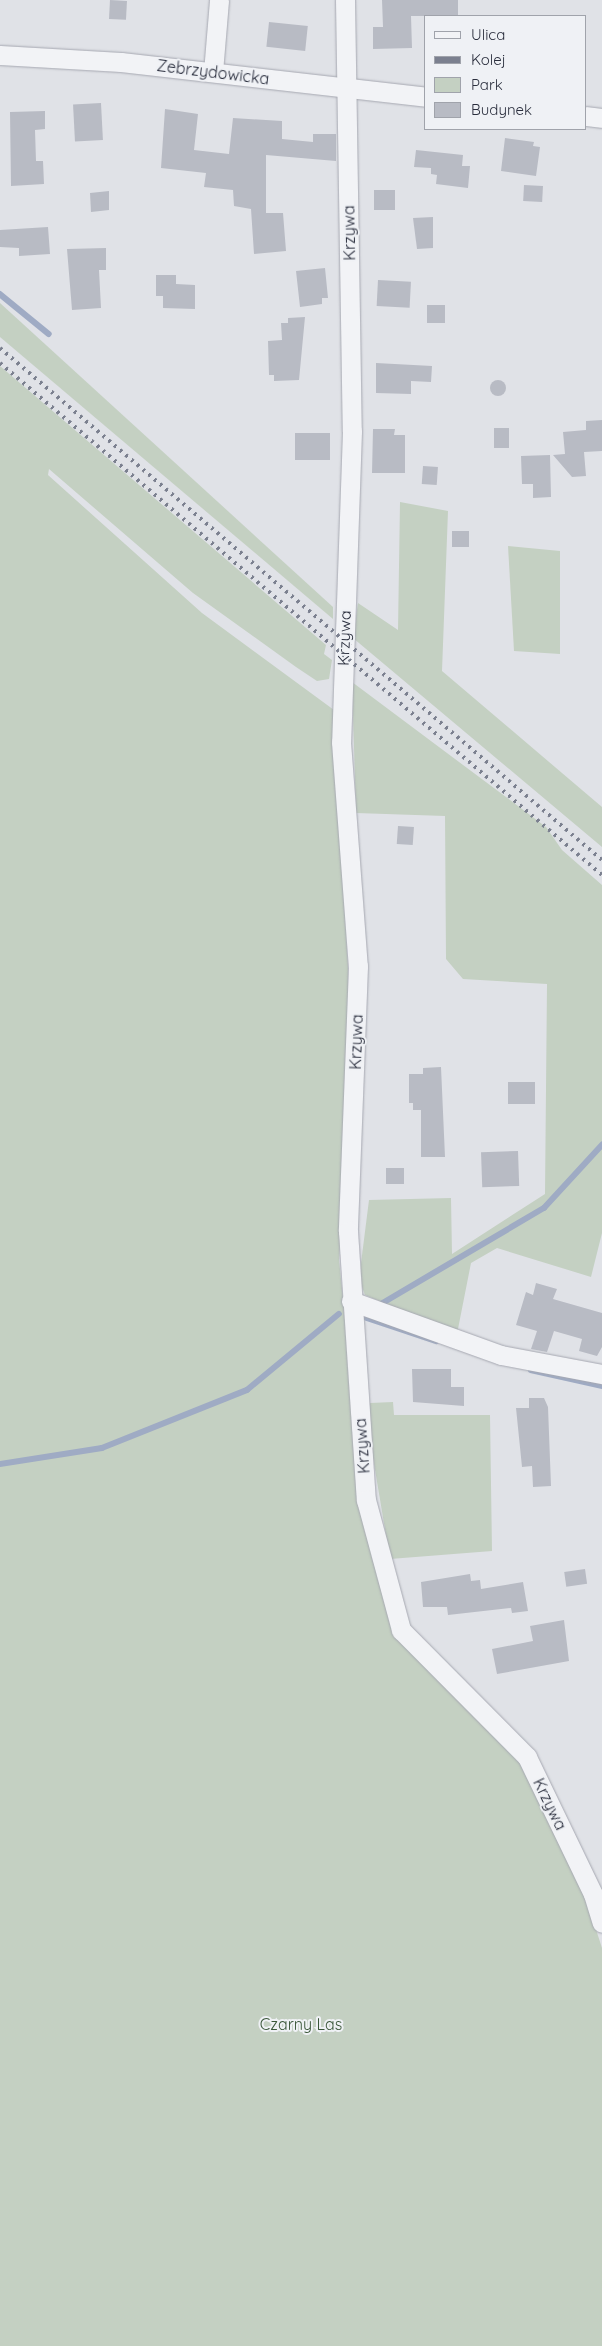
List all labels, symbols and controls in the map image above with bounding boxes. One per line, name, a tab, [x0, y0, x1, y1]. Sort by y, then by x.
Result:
legend	[424, 15, 587, 130]
text: Ulica	[471, 25, 505, 44]
text: Kolej	[471, 50, 506, 69]
street label: Zebrzydowicka	[156, 56, 270, 88]
text: Park	[471, 75, 503, 94]
text: Budynek	[471, 100, 532, 119]
street label: Krzywa	[339, 205, 359, 261]
street label: Krzywa	[333, 610, 355, 666]
street label: Krzywa	[345, 1014, 367, 1070]
street label: Krzywa	[350, 1418, 374, 1474]
street label: Krzywa	[529, 1775, 571, 1833]
park label: Czarny Las	[260, 2014, 342, 2034]

